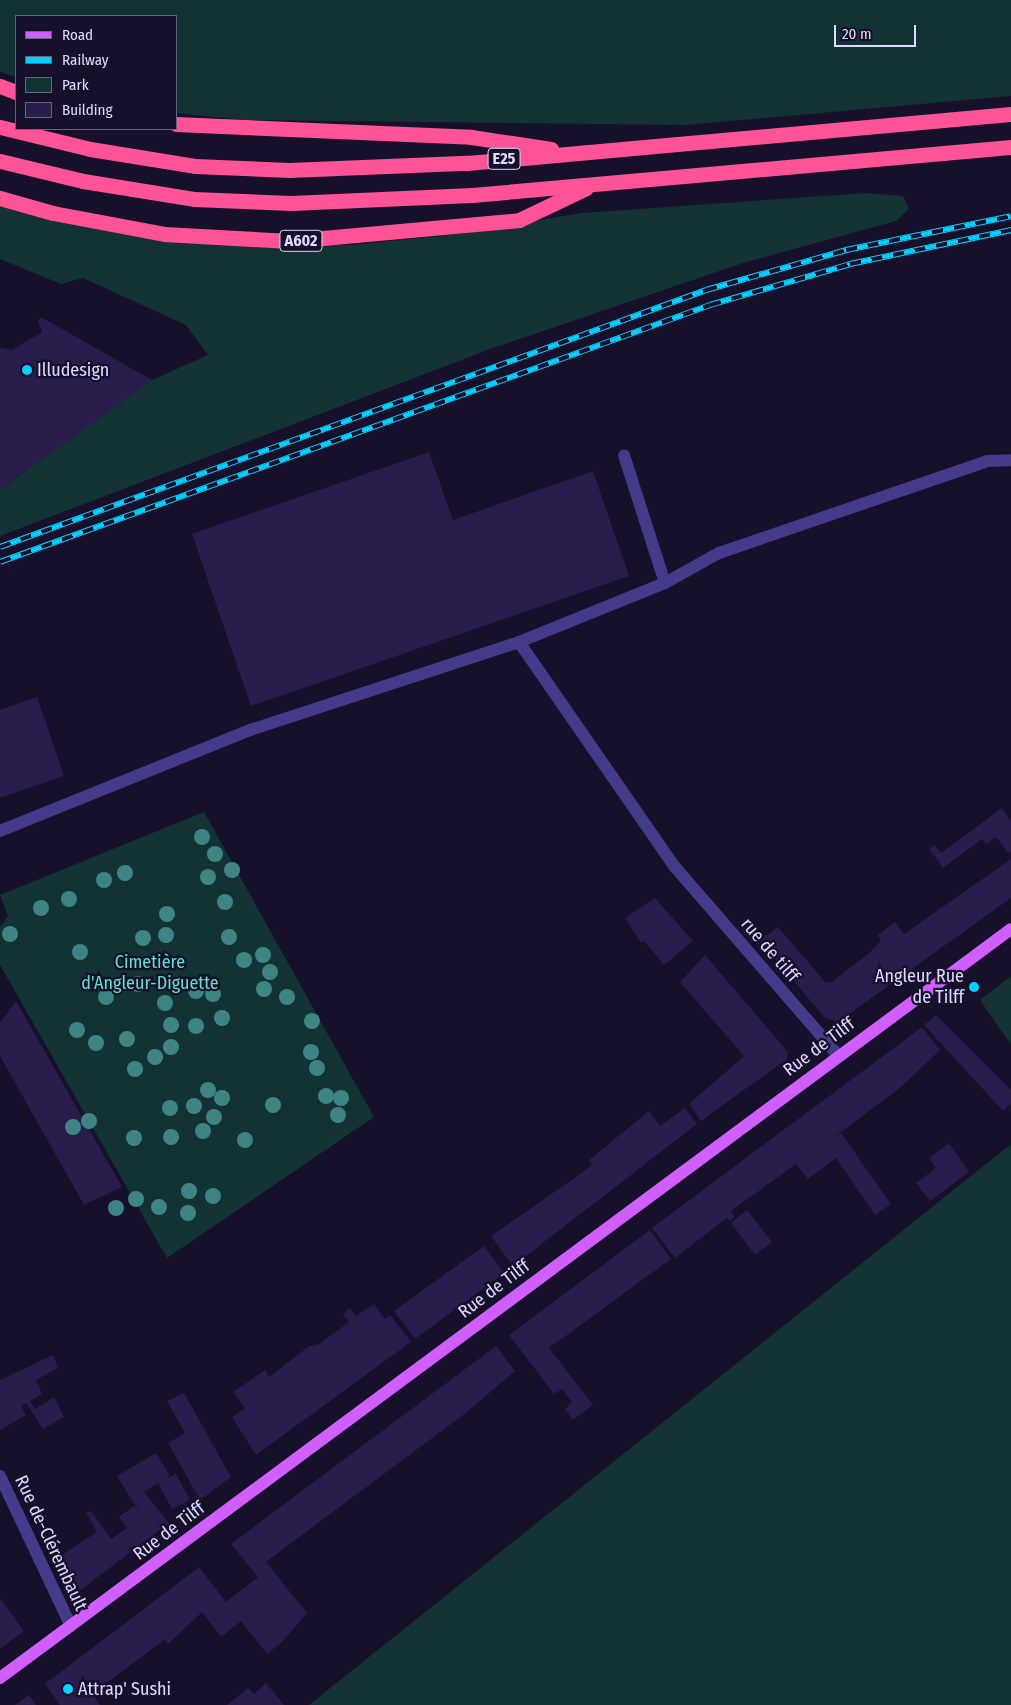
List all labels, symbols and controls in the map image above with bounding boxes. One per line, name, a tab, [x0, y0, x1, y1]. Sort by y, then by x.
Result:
legend	[15, 15, 178, 130]
scale bar	[836, 15, 918, 47]
text: 20 m	[842, 25, 872, 43]
text: Road	[62, 26, 93, 44]
text: Railway	[62, 51, 109, 69]
text: Park	[62, 76, 89, 94]
text: Building	[62, 101, 113, 119]
road number: E25	[486, 146, 522, 172]
road number: A602	[278, 228, 324, 255]
place label: Illudesign	[37, 359, 109, 381]
marker: Illudesign	[21, 364, 33, 376]
street label: rue de tilff	[736, 914, 804, 986]
park label: Cimetière d'Angleur-Diguette	[81, 952, 219, 994]
place label: Angleur Rue de Tilff	[875, 966, 964, 1009]
marker: Angleur Rue de Tilff	[968, 981, 980, 993]
street label: Rue de Tilff	[779, 1013, 859, 1081]
street label: Rue de Tilff	[454, 1255, 534, 1323]
street label: Rue de-Clérembault	[10, 1472, 92, 1614]
street label: Rue de Tilff	[129, 1497, 209, 1565]
place label: Attrap' Sushi	[78, 1678, 171, 1700]
marker: Attrap' Sushi	[62, 1683, 74, 1695]

